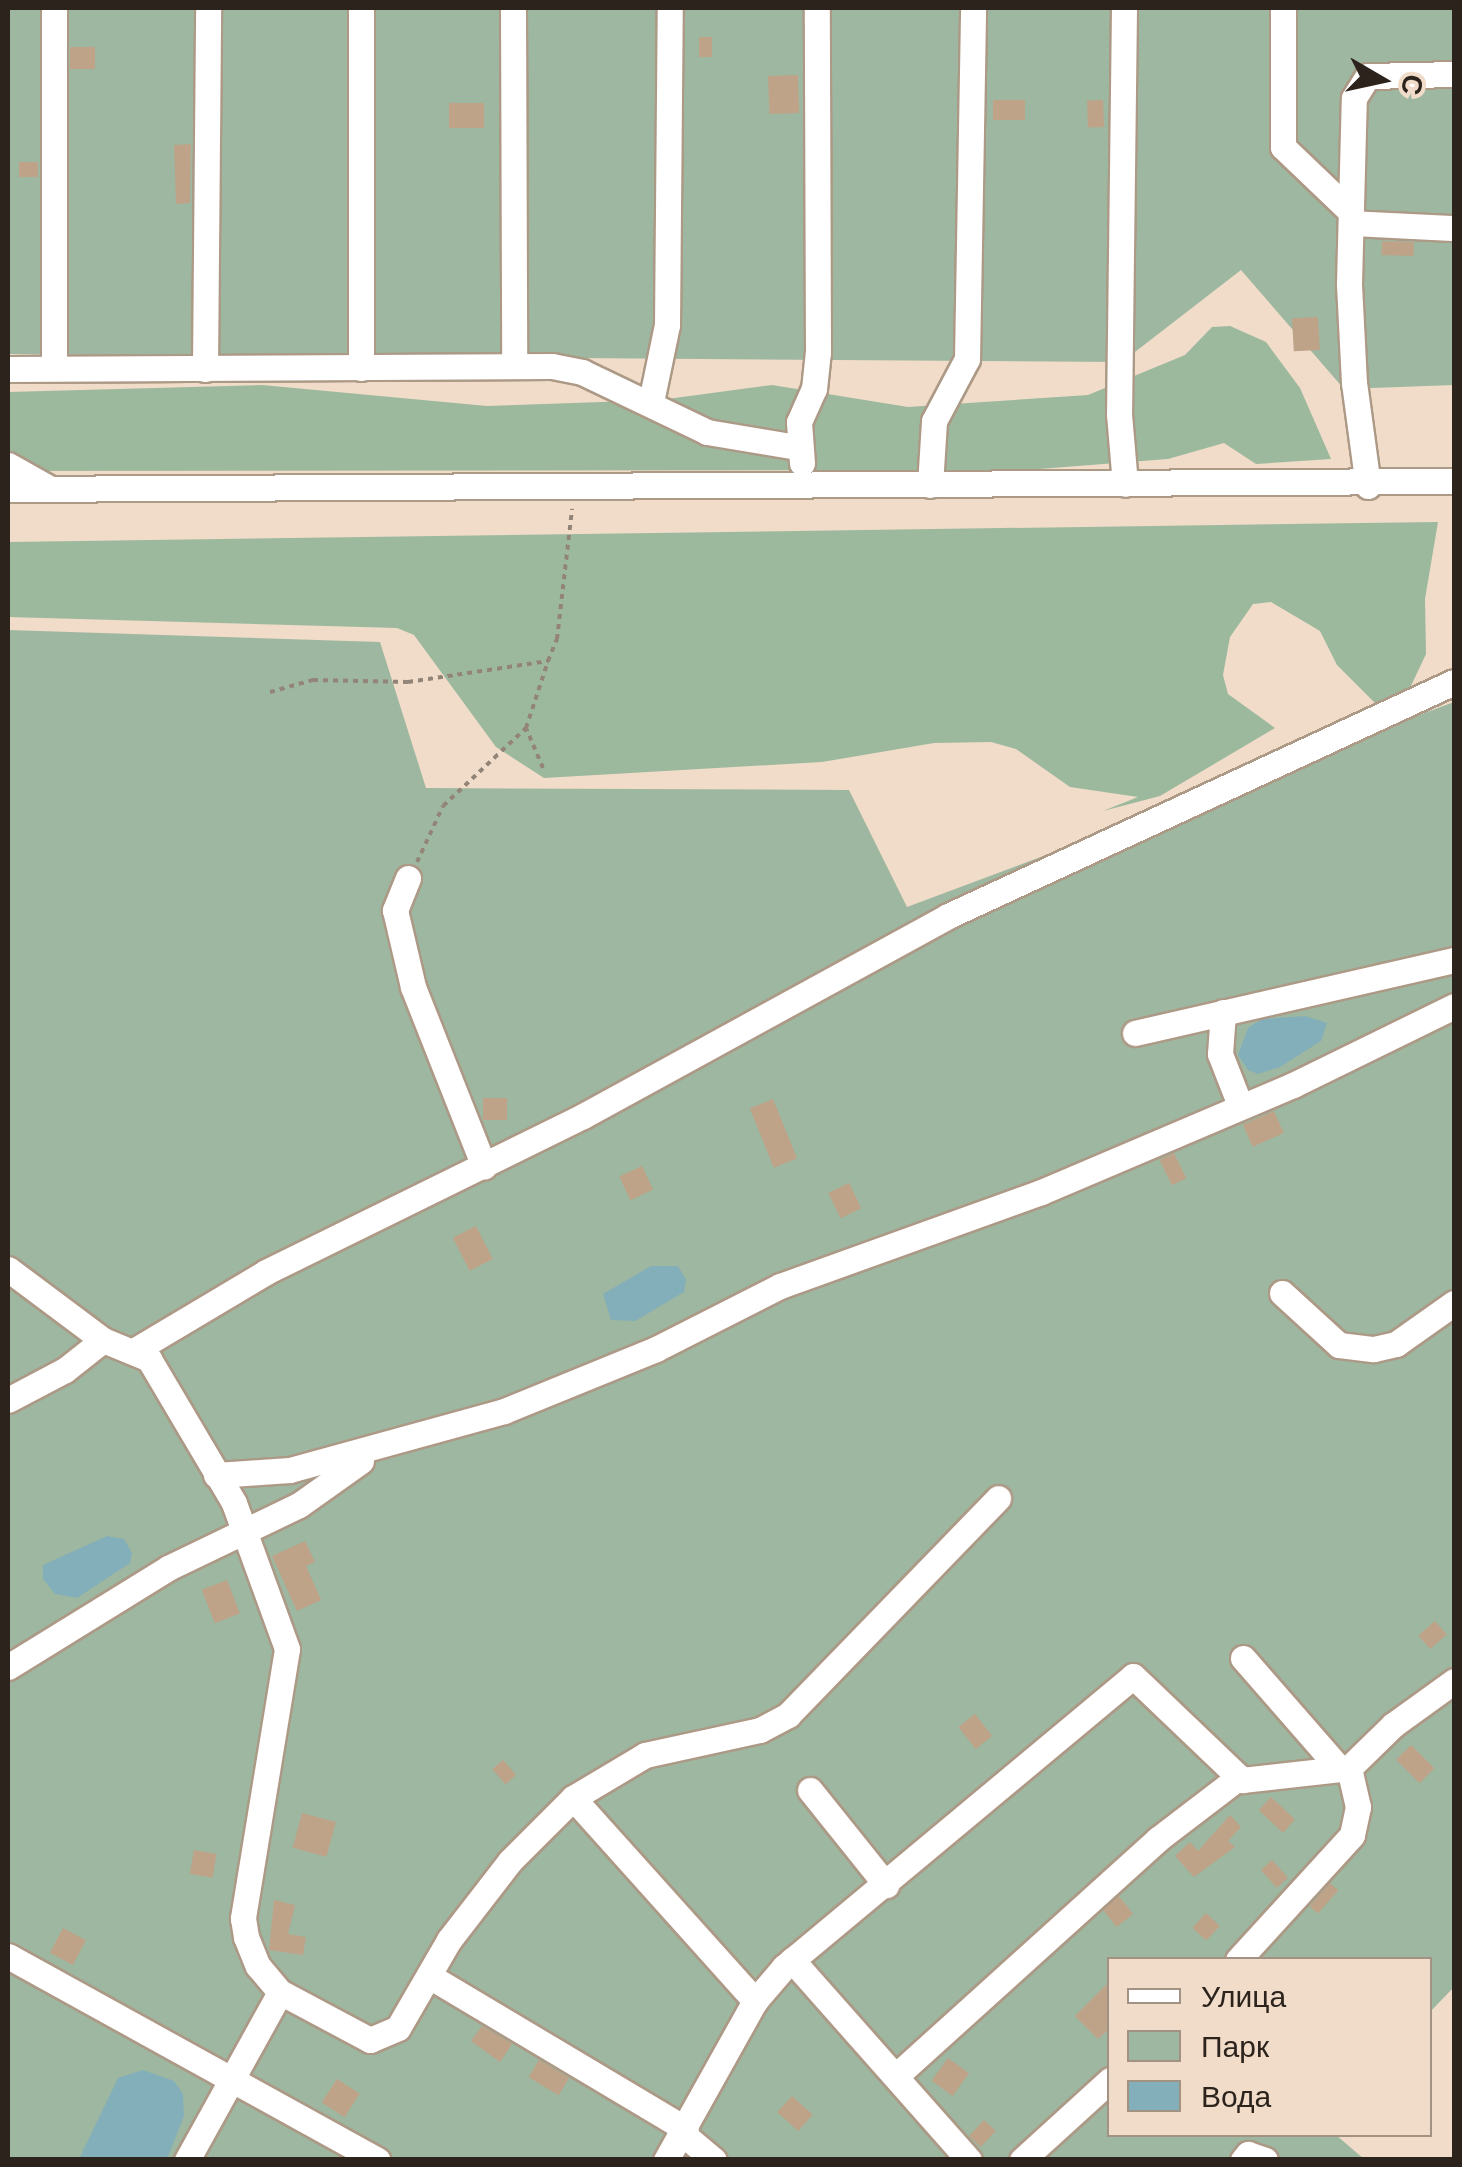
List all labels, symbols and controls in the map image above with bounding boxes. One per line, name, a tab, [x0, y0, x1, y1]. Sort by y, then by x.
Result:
north arrow	[1332, 30, 1432, 130]
text: С	[1392, 72, 1432, 98]
legend	[1107, 1957, 1432, 2137]
text: Улица	[1201, 1977, 1286, 2016]
text: Парк	[1201, 2027, 1269, 2066]
text: Вода	[1201, 2077, 1271, 2116]

